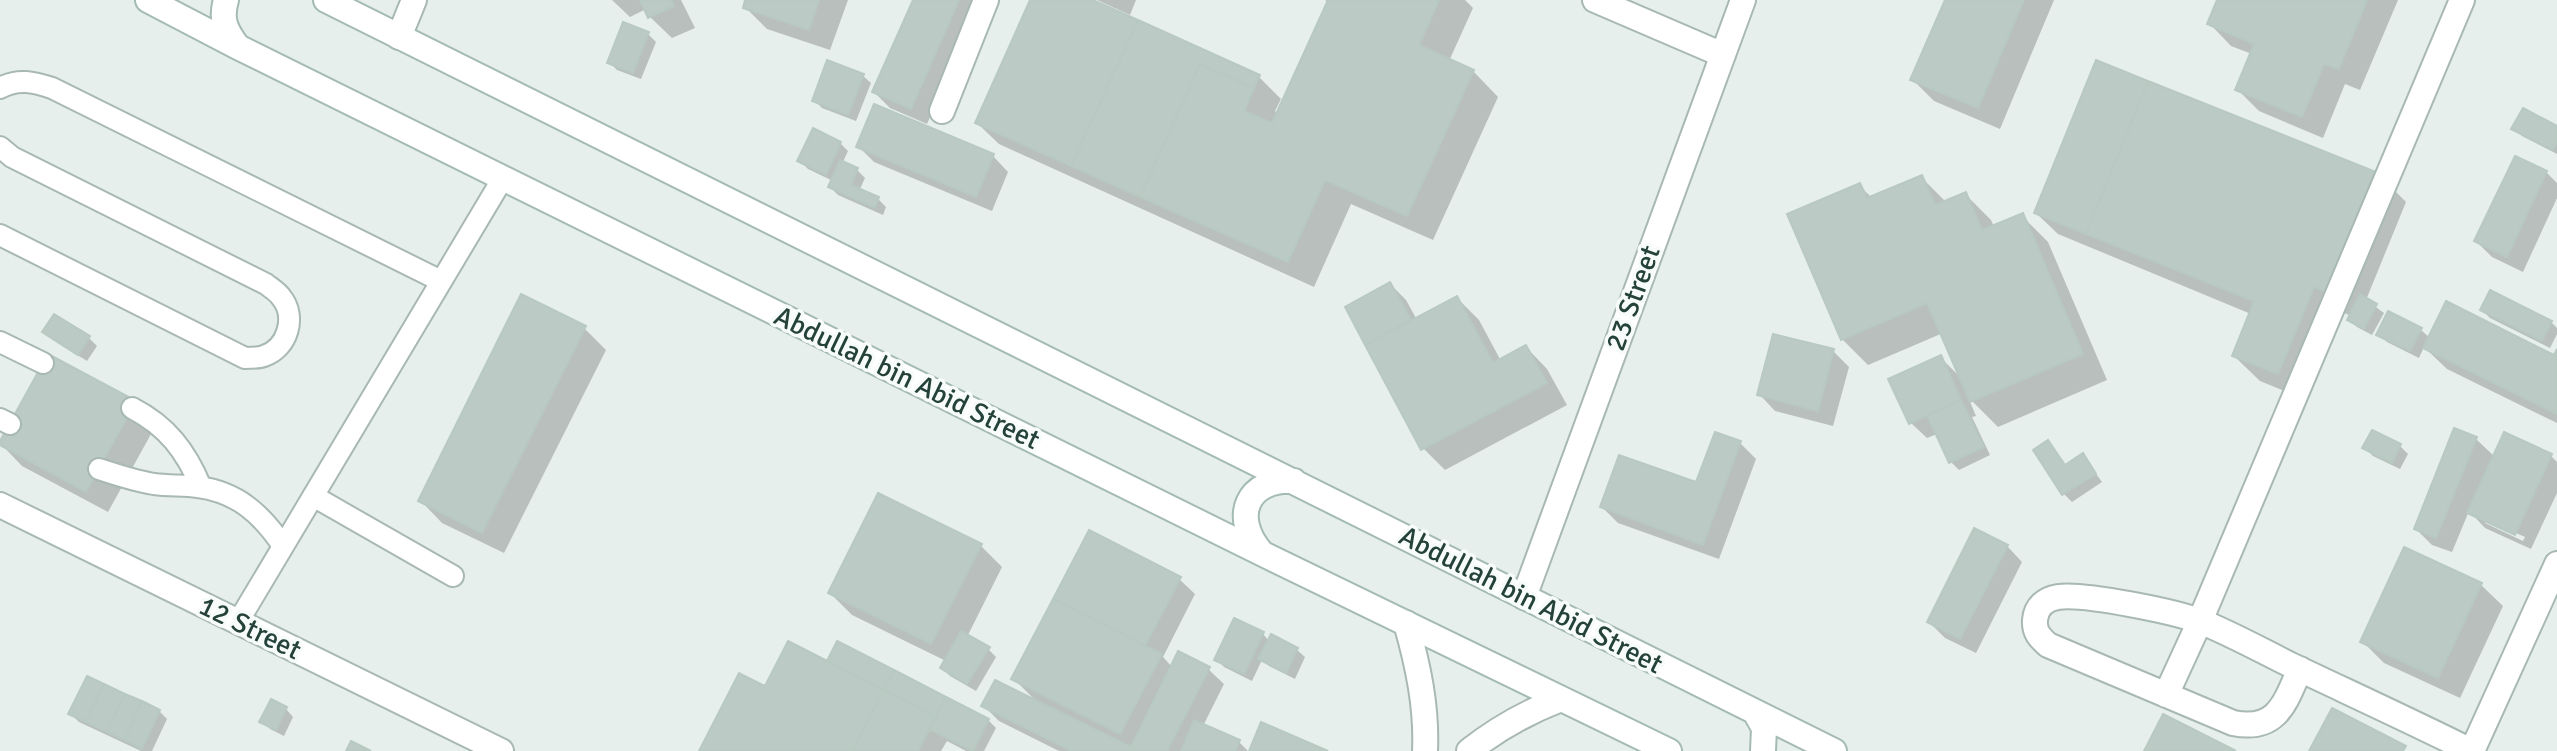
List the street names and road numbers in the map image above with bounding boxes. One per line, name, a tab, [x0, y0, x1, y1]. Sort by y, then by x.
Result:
street label: 23 Street	[1598, 241, 1668, 355]
street label: Abdullah bin Abid Street	[769, 299, 1045, 457]
street label: Abdullah bin Abid Street	[1394, 519, 1669, 681]
street label: 12 Street	[193, 589, 307, 667]

